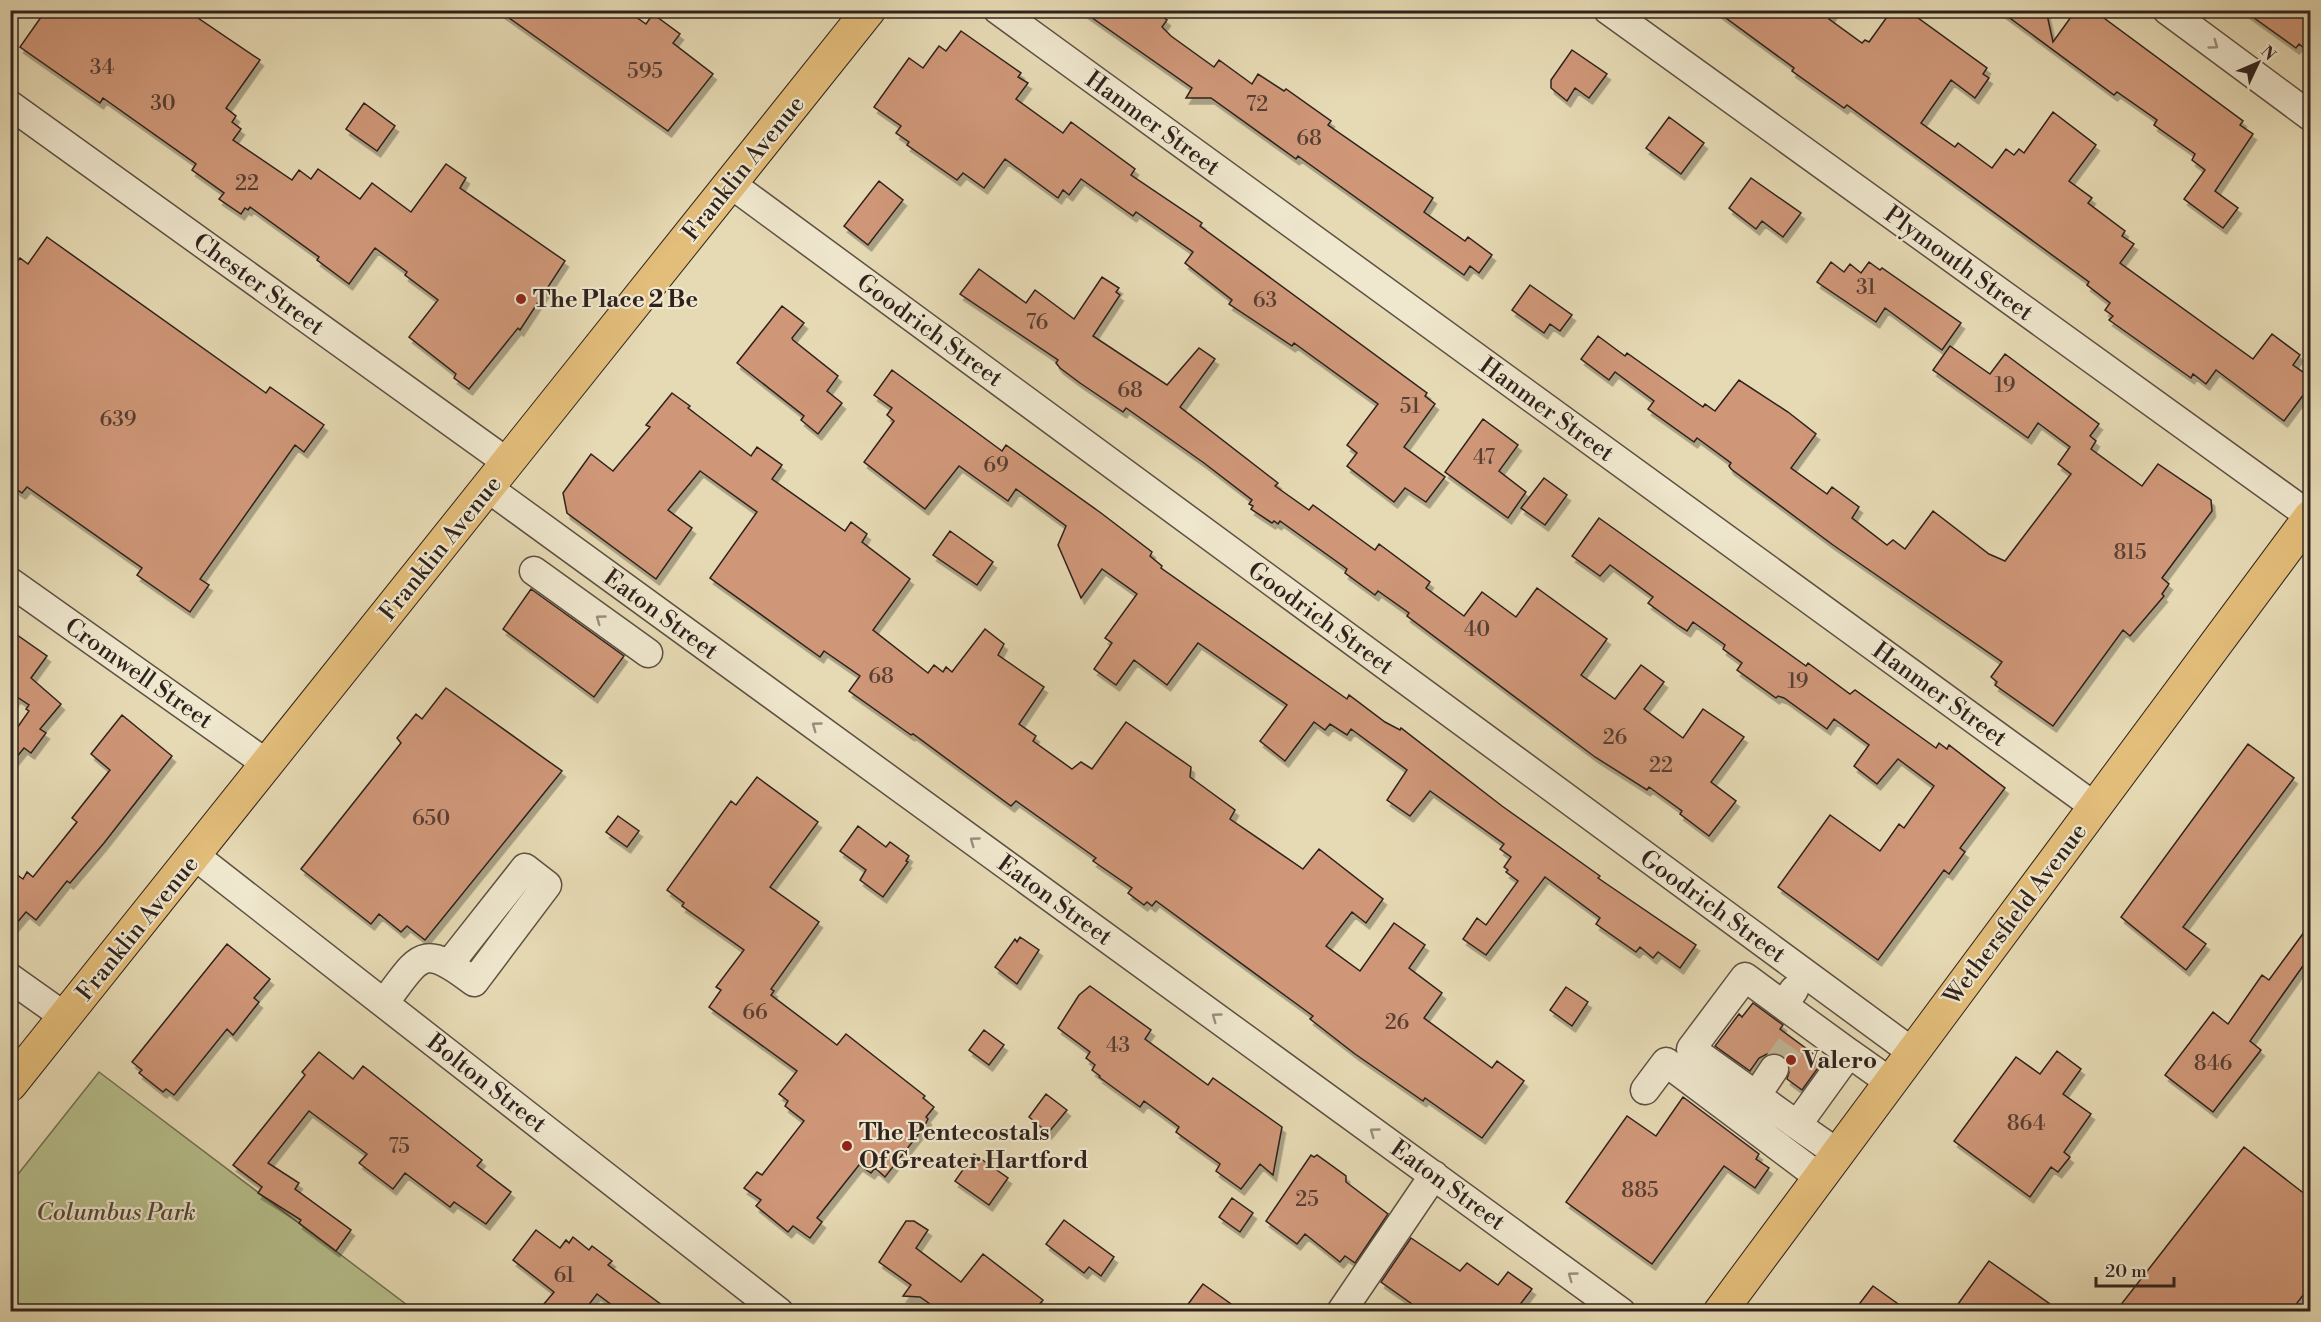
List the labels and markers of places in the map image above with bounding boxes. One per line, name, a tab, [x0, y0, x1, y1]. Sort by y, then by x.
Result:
place label: The Place 2 Be	[533, 285, 698, 315]
marker: The Place 2 Be	[514, 292, 528, 306]
place label: Valero	[1802, 1046, 1877, 1076]
marker: Valero	[1784, 1053, 1798, 1067]
place label: The Pentecostals Of Greater Hartford	[859, 1118, 1089, 1176]
marker: The Pentecostals Of Greater Hartford	[840, 1139, 854, 1153]

